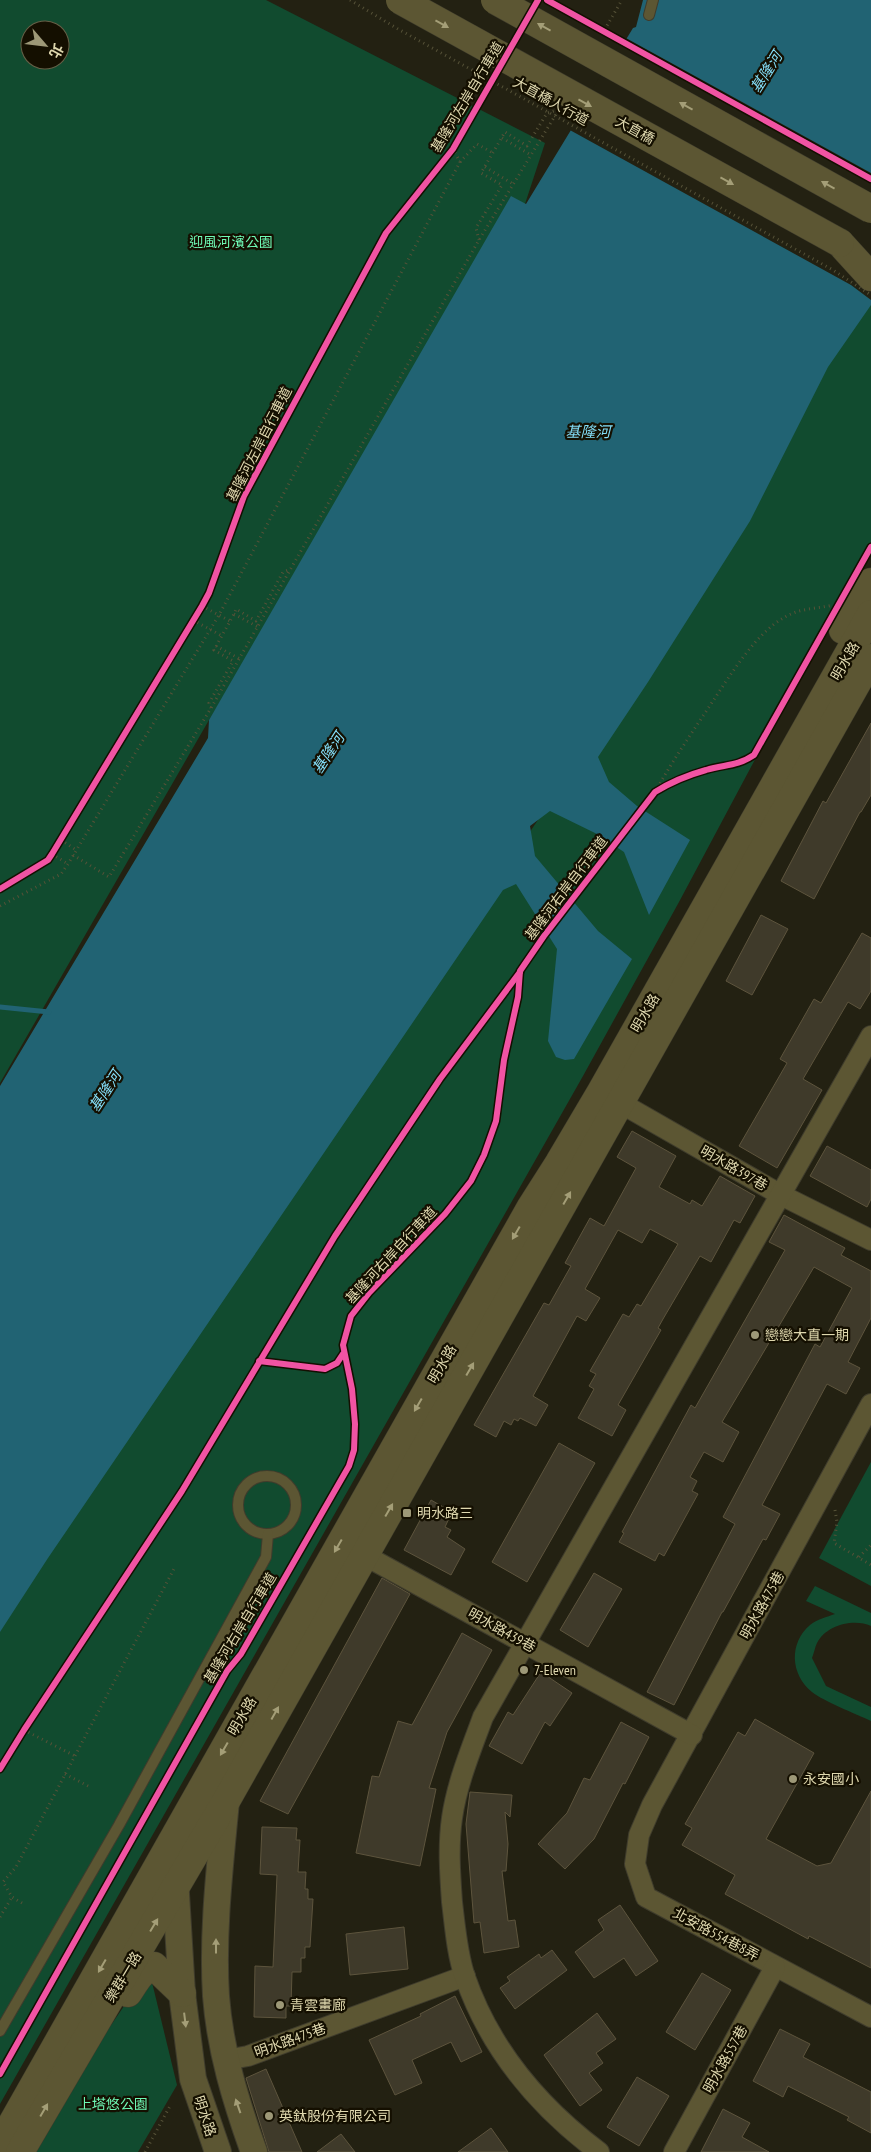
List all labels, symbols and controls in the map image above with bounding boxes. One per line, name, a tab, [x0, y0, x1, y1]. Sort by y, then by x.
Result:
north arrow	[20, 20, 70, 70]
one-way arrow	[435, 20, 450, 28]
one-way arrow	[537, 23, 551, 32]
street label: 基隆河左岸自行車道	[427, 38, 507, 156]
text: 北	[45, 41, 68, 62]
water label: 基隆河	[746, 45, 788, 96]
street label: 大直橋人行道	[510, 73, 592, 129]
one-way arrow	[578, 98, 591, 107]
one-way arrow	[679, 102, 694, 110]
street label: 大直橋	[612, 112, 658, 148]
one-way arrow	[720, 177, 734, 185]
one-way arrow	[821, 181, 836, 189]
park label: 迎風河濱公園	[189, 233, 273, 251]
street label: 基隆河左岸自行車道	[222, 384, 296, 504]
water label: 基隆河	[565, 422, 613, 441]
street label: 明水路	[827, 638, 863, 684]
water label: 基隆河	[308, 726, 350, 777]
street label: 基隆河右岸自行車道	[521, 832, 611, 944]
street label: 明水路	[627, 990, 663, 1036]
water label: 基隆河	[85, 1064, 127, 1115]
street label: 明水路397巷	[697, 1141, 771, 1195]
one-way arrow	[563, 1191, 572, 1204]
street label: 基隆河右岸自行車道	[341, 1203, 441, 1307]
one-way arrow	[512, 1226, 520, 1241]
place label: 戀戀大直一期	[765, 1326, 849, 1344]
marker: 戀戀大直一期	[749, 1329, 761, 1341]
street label: 明水路	[424, 1341, 460, 1387]
one-way arrow	[465, 1363, 474, 1376]
one-way arrow	[414, 1398, 423, 1412]
one-way arrow	[385, 1504, 394, 1517]
place label: 明水路三	[417, 1504, 473, 1522]
marker: 明水路三	[401, 1507, 413, 1519]
one-way arrow	[334, 1540, 343, 1553]
street label: 明水路475巷	[736, 1568, 788, 1642]
street label: 基隆河右岸自行車道	[200, 1569, 280, 1687]
street label: 明水路439巷	[465, 1604, 539, 1656]
place label: 7-Eleven	[534, 1661, 576, 1679]
marker: 7-Eleven	[518, 1664, 530, 1676]
street label: 明水路	[224, 1693, 260, 1739]
one-way arrow	[271, 1706, 280, 1720]
one-way arrow	[219, 1742, 228, 1755]
place label: 永安國小	[803, 1770, 859, 1788]
marker: 永安國小	[787, 1773, 799, 1785]
street label: 北安路554巷8弄	[670, 1904, 762, 1964]
one-way arrow	[149, 1919, 158, 1932]
one-way arrow	[212, 1938, 220, 1954]
street label: 樂群一路	[101, 1948, 145, 2006]
one-way arrow	[97, 1959, 106, 1972]
place label: 青雲畫廊	[290, 1996, 346, 2014]
marker: 青雲畫廊	[274, 1999, 286, 2011]
one-way arrow	[181, 2012, 189, 2028]
street label: 明水路475巷	[252, 2019, 328, 2061]
street label: 明水路557巷	[699, 2022, 751, 2096]
street label: 明水路	[190, 2093, 220, 2139]
park label: 上塔悠公園	[78, 2095, 148, 2113]
one-way arrow	[234, 2098, 242, 2113]
one-way arrow	[39, 2103, 48, 2116]
place label: 英鈦股份有限公司	[279, 2107, 391, 2125]
marker: 英鈦股份有限公司	[263, 2110, 275, 2122]

